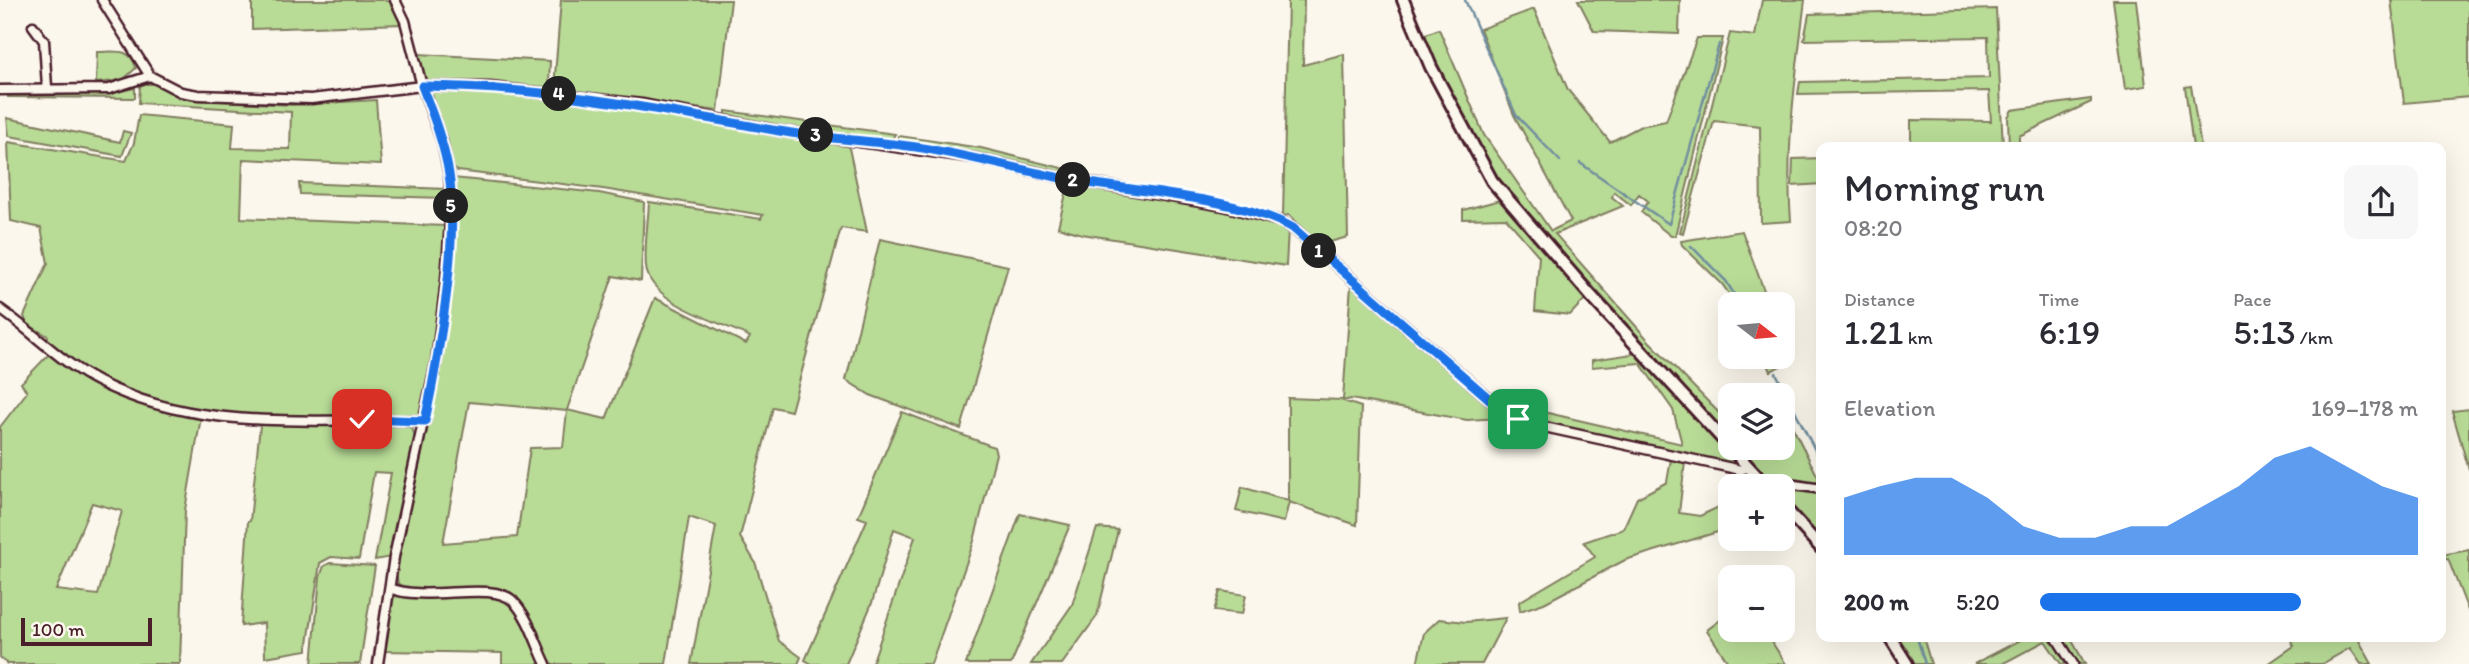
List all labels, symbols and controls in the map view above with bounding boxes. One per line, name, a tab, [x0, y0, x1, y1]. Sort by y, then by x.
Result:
pin: 4	[542, 76, 576, 112]
text: 4	[553, 82, 564, 105]
pin: 3	[798, 118, 834, 152]
text: 3	[810, 123, 821, 146]
pin: 2	[1056, 162, 1090, 198]
text: Morning run	[1844, 165, 2045, 211]
button: share	[2344, 165, 2418, 239]
text: 2	[1068, 168, 1078, 191]
pin: 5	[434, 188, 468, 224]
text: 5	[446, 194, 455, 217]
text: 08:20	[1844, 214, 1903, 242]
pin: 1	[1302, 233, 1336, 268]
text: 1	[1314, 239, 1323, 262]
text: Distance	[1844, 288, 1915, 311]
text: Time	[2039, 288, 2079, 311]
text: Pace	[2233, 288, 2271, 311]
north arrow	[1718, 292, 1796, 369]
map controls	[1718, 292, 1795, 642]
text: 1.21	[1844, 311, 1904, 353]
text: 6:19	[2039, 311, 2100, 353]
text: 5:13	[2233, 311, 2296, 353]
text: km	[1904, 326, 1933, 349]
text: /km	[2296, 326, 2333, 349]
button: layers	[1718, 383, 1795, 460]
pin	[332, 389, 392, 449]
pin	[1488, 389, 1548, 449]
text: Elevation	[1844, 394, 1935, 422]
text: 169–178 m	[2311, 394, 2418, 422]
icon: check	[343, 400, 381, 438]
icon: arrive	[1499, 400, 1537, 438]
button: +	[1718, 474, 1795, 551]
button: −	[1718, 565, 1795, 642]
text: 200 m	[1844, 588, 1909, 616]
text: 5:20	[1956, 588, 2000, 616]
scale bar	[21, 615, 152, 647]
text: 100 m	[32, 618, 84, 641]

